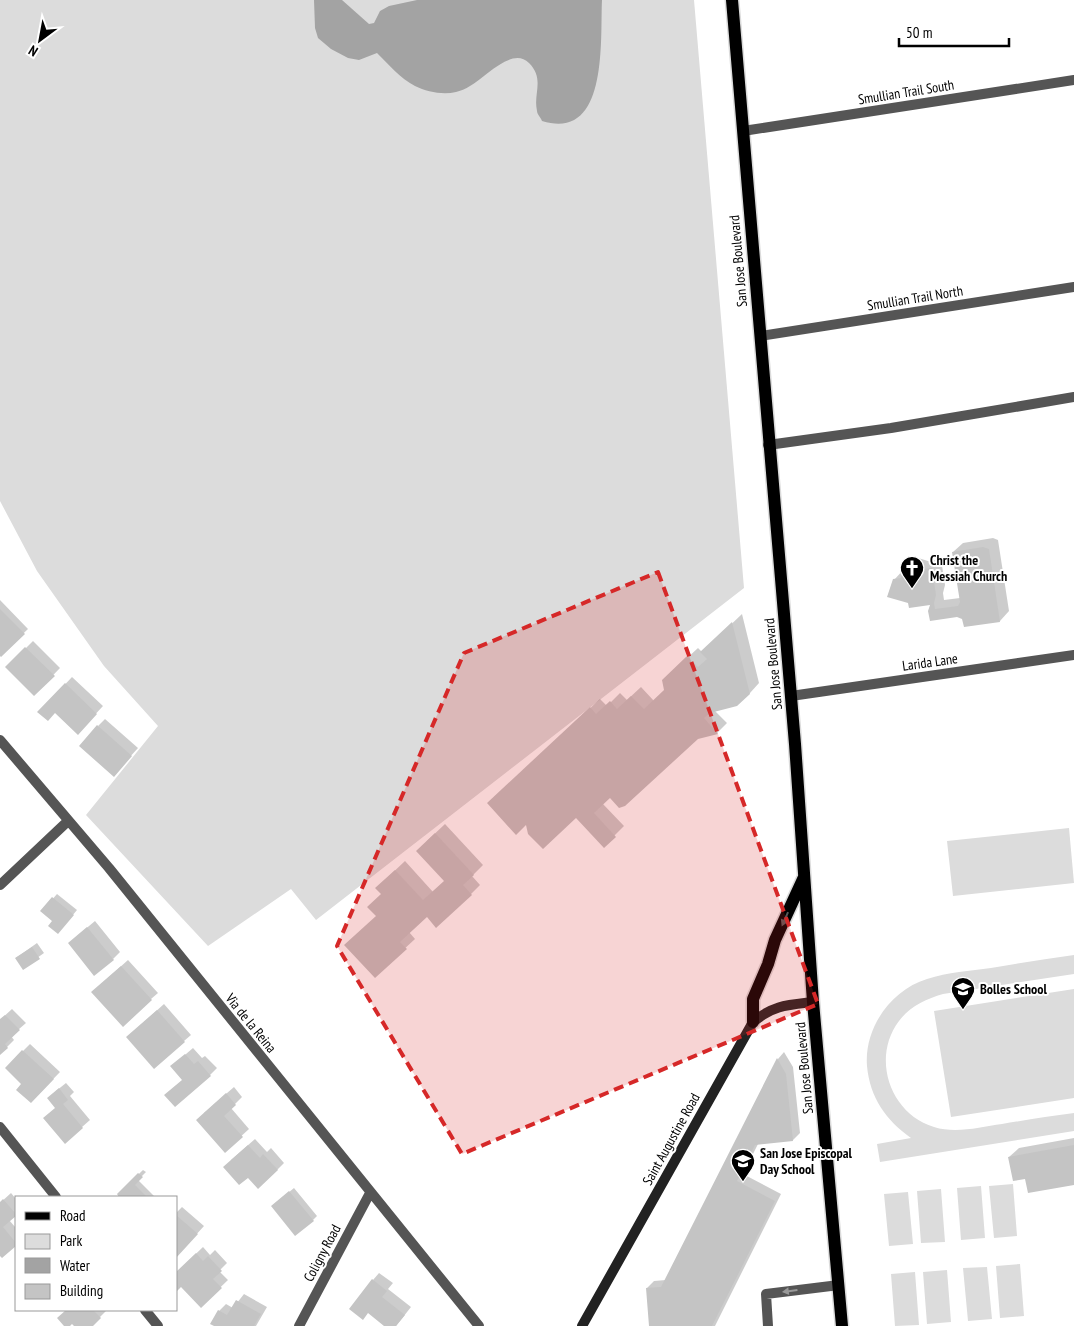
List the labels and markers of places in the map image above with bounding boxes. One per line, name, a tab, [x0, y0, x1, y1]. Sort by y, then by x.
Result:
place label: Christ the Messiah Church	[930, 551, 1007, 585]
church icon: Christ the Messiah Church	[899, 555, 925, 589]
school or university icon: Bolles School	[950, 976, 976, 1010]
place label: Bolles School	[980, 980, 1047, 998]
place label: San Jose Episcopal Day School	[760, 1144, 852, 1178]
school or university icon: San Jose Episcopal Day School	[730, 1148, 756, 1182]

